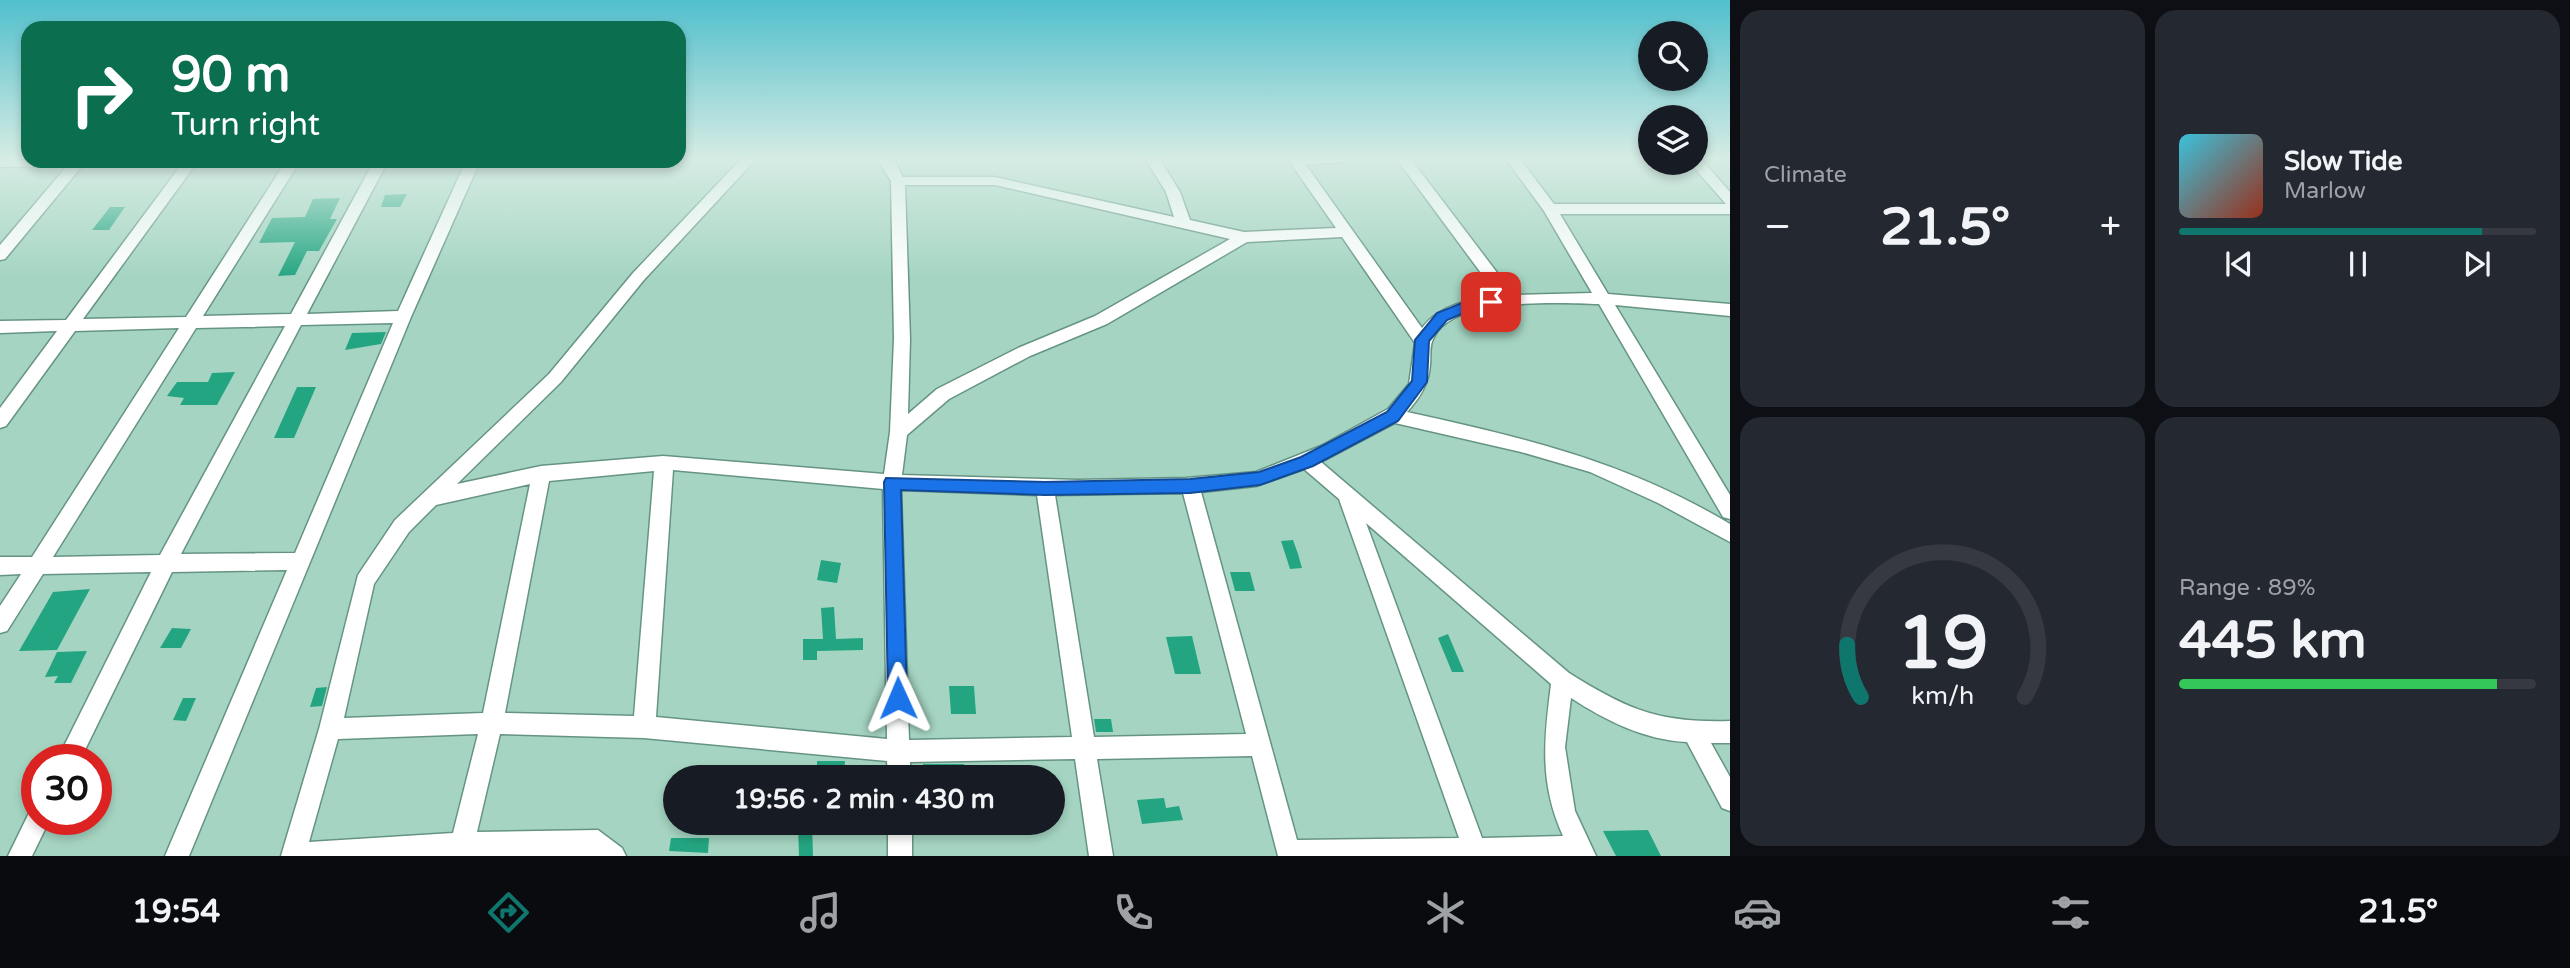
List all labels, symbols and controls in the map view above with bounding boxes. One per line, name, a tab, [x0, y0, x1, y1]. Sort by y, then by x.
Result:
map controls	[1638, 21, 1708, 175]
button: search	[1638, 21, 1708, 91]
text: 90 m	[171, 46, 290, 105]
icon: right	[56, 49, 147, 140]
button: layers	[1638, 105, 1708, 175]
text: Turn right	[171, 106, 320, 144]
text: Slow Tide	[2284, 146, 2402, 177]
text: Climate	[1764, 161, 1847, 189]
text: Marlow	[2284, 177, 2366, 205]
text: 21.5°	[1880, 196, 2010, 259]
text: −	[1764, 204, 1791, 250]
text: +	[2100, 204, 2121, 250]
icon: previous	[2220, 245, 2258, 283]
icon: pause	[2339, 245, 2377, 283]
icon: next	[2458, 245, 2496, 283]
pin	[1461, 272, 1521, 332]
icon: arrive	[1472, 283, 1510, 321]
text: Range · 89%	[2179, 574, 2315, 602]
text: 19	[1897, 601, 1988, 689]
text: 445 km	[2179, 609, 2367, 672]
position arrow	[861, 661, 935, 735]
text: km/h	[1911, 681, 1974, 711]
speed limit sign: 30	[21, 744, 112, 835]
text: 19:56 · 2 min · 430 m	[733, 784, 995, 815]
icon: directions	[484, 888, 533, 937]
icon: music	[796, 888, 845, 937]
icon: phone	[1109, 888, 1158, 937]
icon: climate	[1421, 888, 1470, 937]
icon: car	[1733, 888, 1782, 937]
icon: filters	[2046, 888, 2095, 937]
text: 19:54	[132, 893, 220, 931]
text: 21.5°	[2358, 893, 2438, 931]

